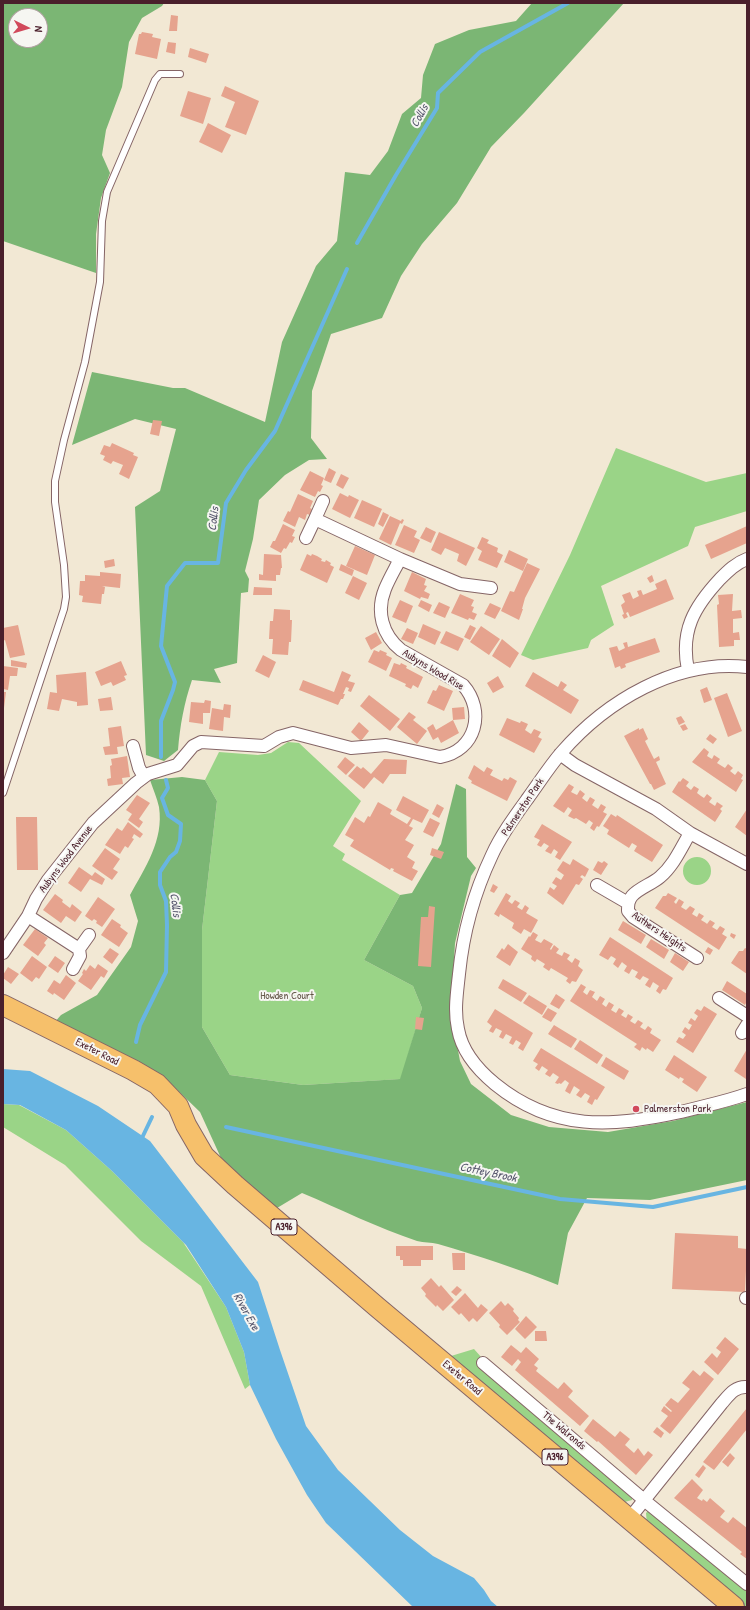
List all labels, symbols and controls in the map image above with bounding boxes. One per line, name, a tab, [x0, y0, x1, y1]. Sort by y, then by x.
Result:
north arrow	[8, 8, 48, 48]
text: N	[32, 25, 46, 32]
water label: Collis	[408, 102, 432, 130]
water label: Collis	[205, 506, 223, 532]
street label: Aubyns Wood Rise	[400, 647, 466, 693]
street label: Palmerston Park	[499, 776, 547, 838]
street label: Aubyns Wood Avenue	[36, 823, 96, 895]
water label: Collis	[166, 892, 184, 918]
street label: Authers Heights	[629, 909, 689, 955]
park label: Howden Court	[260, 989, 314, 1003]
street label: Exeter Road	[73, 1035, 121, 1069]
place label: Palmerston Park	[644, 1102, 711, 1116]
marker: Palmerston Park	[631, 1104, 641, 1114]
water label: Cottey Brook	[458, 1160, 518, 1186]
road number: A396	[271, 1219, 297, 1235]
water label: River Exe	[230, 1291, 262, 1333]
street label: Exeter Road	[440, 1358, 484, 1398]
street label: The Walronds	[540, 1409, 588, 1453]
road number: A396	[542, 1449, 568, 1465]

